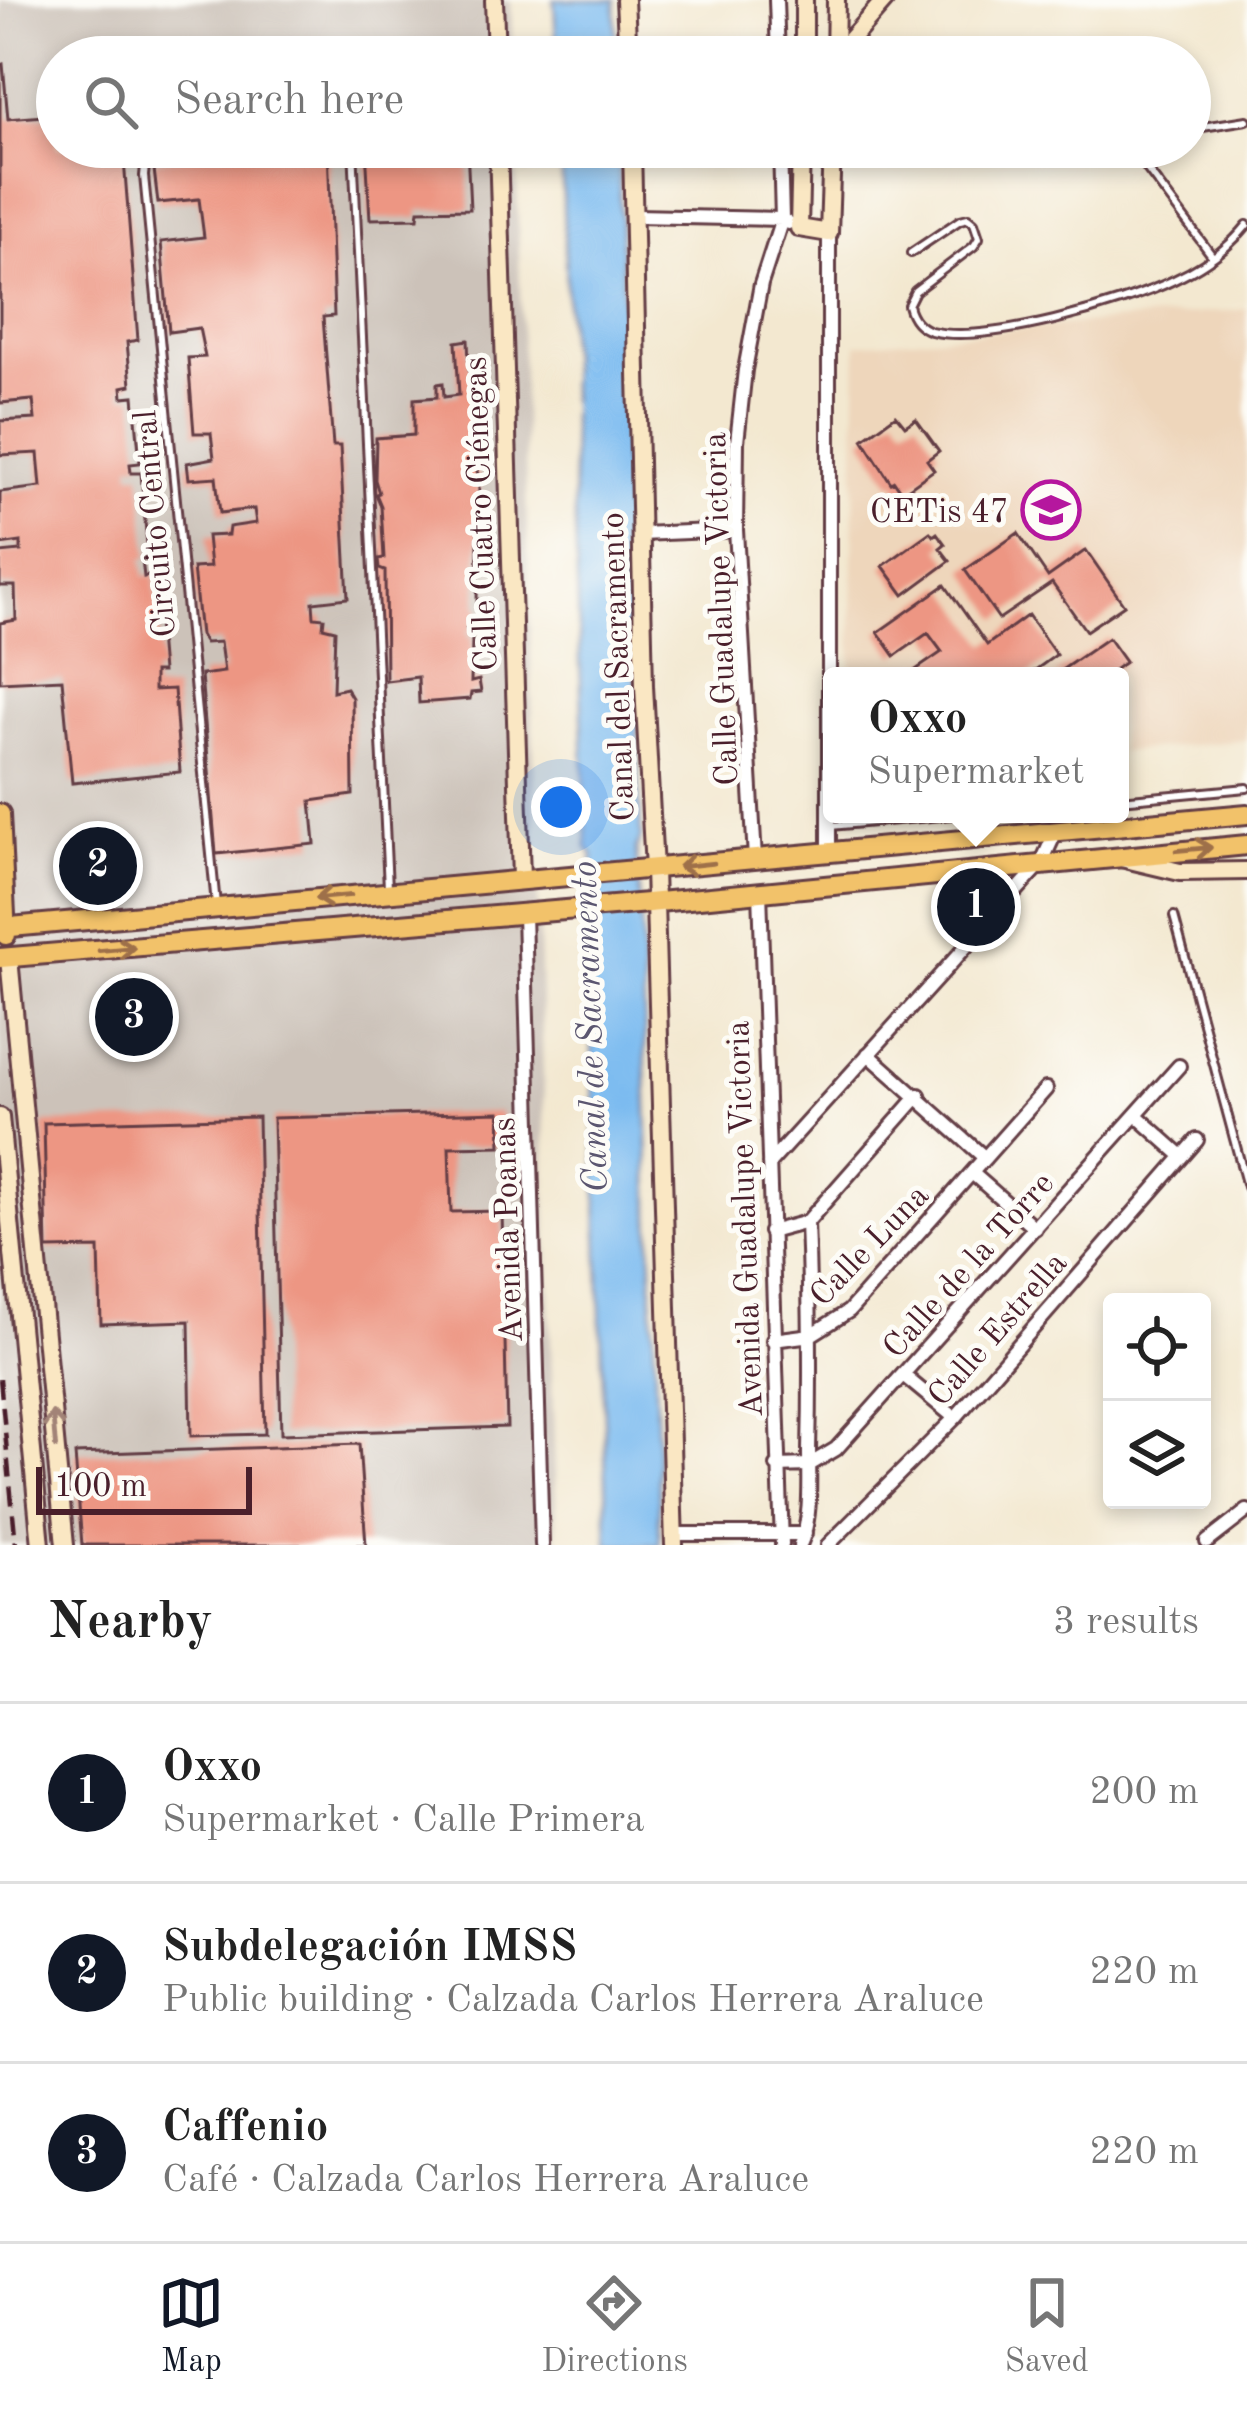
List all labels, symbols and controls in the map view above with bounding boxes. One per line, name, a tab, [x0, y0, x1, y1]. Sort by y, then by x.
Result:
search box	[36, 36, 1211, 168]
icon: search	[78, 69, 144, 135]
text: Search here	[174, 79, 404, 124]
street label: Calle Cuatro Ciénegas	[461, 356, 504, 672]
street label: Circuito Central	[130, 409, 183, 639]
street label: Calle Guadalupe Victoria	[700, 431, 745, 786]
school or university icon: CETis 47	[1020, 479, 1082, 541]
place label: CETis 47	[870, 497, 1009, 530]
street label: Canal del Sacramento	[598, 512, 641, 822]
popup	[823, 667, 1129, 823]
text: Oxxo	[867, 698, 967, 743]
text: Supermarket	[867, 753, 1085, 792]
your location	[531, 777, 591, 837]
pin: 2	[59, 821, 137, 911]
one-way arrow	[1174, 837, 1213, 860]
one-way arrow	[677, 854, 716, 877]
water label: Canal de Sacramento	[567, 860, 616, 1193]
pin: 1	[937, 862, 1015, 952]
one-way arrow	[314, 886, 353, 909]
one-way arrow	[97, 937, 136, 960]
pin: 3	[95, 972, 173, 1062]
street label: Avenida Guadalupe Victoria	[723, 1020, 770, 1418]
street label: Avenida Poanas	[489, 1117, 530, 1343]
street label: Calle de la Torre	[878, 1167, 1061, 1365]
street label: Calle Luna	[805, 1179, 936, 1313]
street label: Calle Estrella	[923, 1247, 1074, 1414]
map controls	[1103, 1293, 1211, 1509]
button: locate	[1103, 1293, 1211, 1401]
button: layers	[1103, 1401, 1211, 1509]
one-way arrow	[42, 1410, 65, 1449]
scale bar	[36, 1461, 252, 1514]
text: 100 m	[54, 1471, 147, 1504]
text: Nearby	[48, 1598, 213, 1649]
text: 3 results	[1053, 1603, 1199, 1642]
text: Oxxo	[162, 1746, 262, 1791]
text: 1	[76, 1773, 98, 1812]
text: 200 m	[1089, 1773, 1199, 1812]
text: Supermarket · Calle Primera	[162, 1801, 645, 1840]
text: Subdelegación IMSS	[162, 1926, 577, 1971]
text: 2	[76, 1953, 98, 1992]
text: 220 m	[1089, 1953, 1199, 1992]
text: Public building · Calzada Carlos Herrera Araluce	[162, 1981, 984, 2020]
text: Caffenio	[162, 2106, 328, 2151]
text: 3	[76, 2133, 98, 2172]
text: 220 m	[1089, 2133, 1199, 2172]
text: Café · Calzada Carlos Herrera Araluce	[162, 2161, 809, 2200]
tab: Map	[158, 2270, 224, 2383]
tab: Directions	[541, 2270, 688, 2383]
tab: Saved	[1005, 2270, 1089, 2383]

